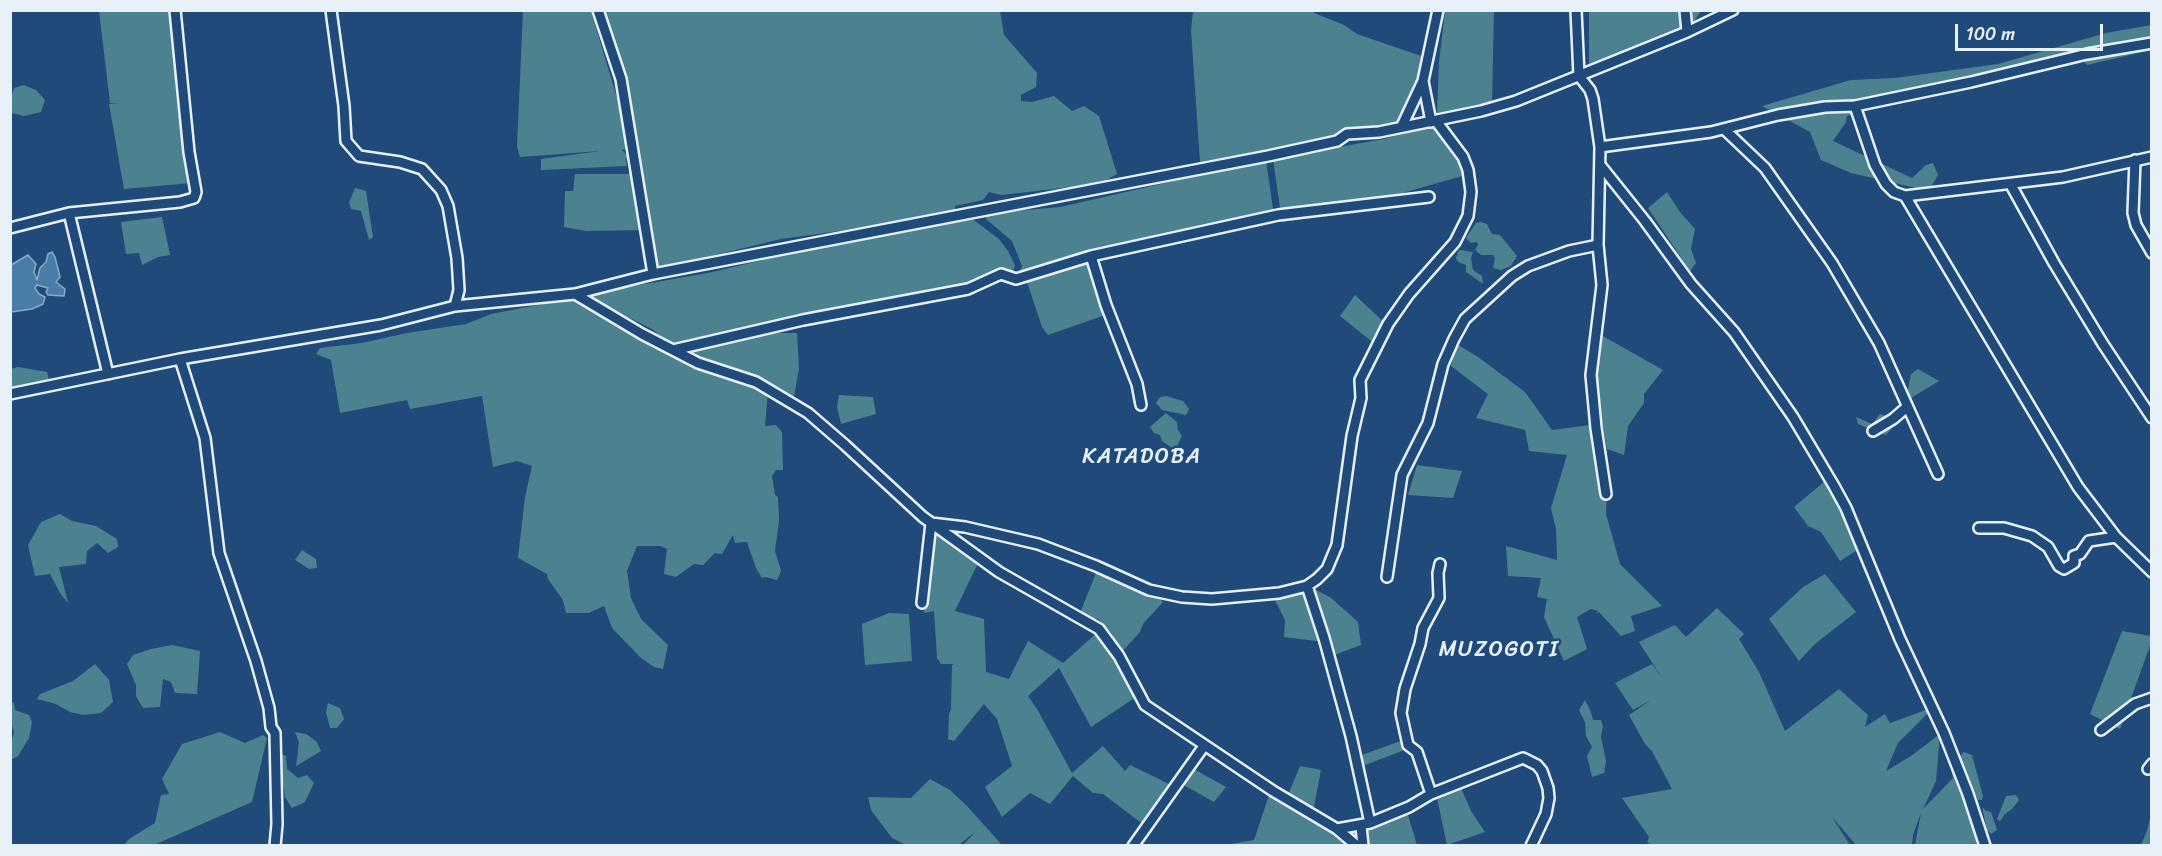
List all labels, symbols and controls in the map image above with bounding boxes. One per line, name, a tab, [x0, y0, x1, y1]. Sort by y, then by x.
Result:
scale bar	[1958, 12, 2106, 50]
text: 100 m	[1966, 18, 2015, 50]
district label: KATADOBA	[1083, 444, 1201, 470]
district label: MUZOGOTI	[1439, 637, 1559, 663]

